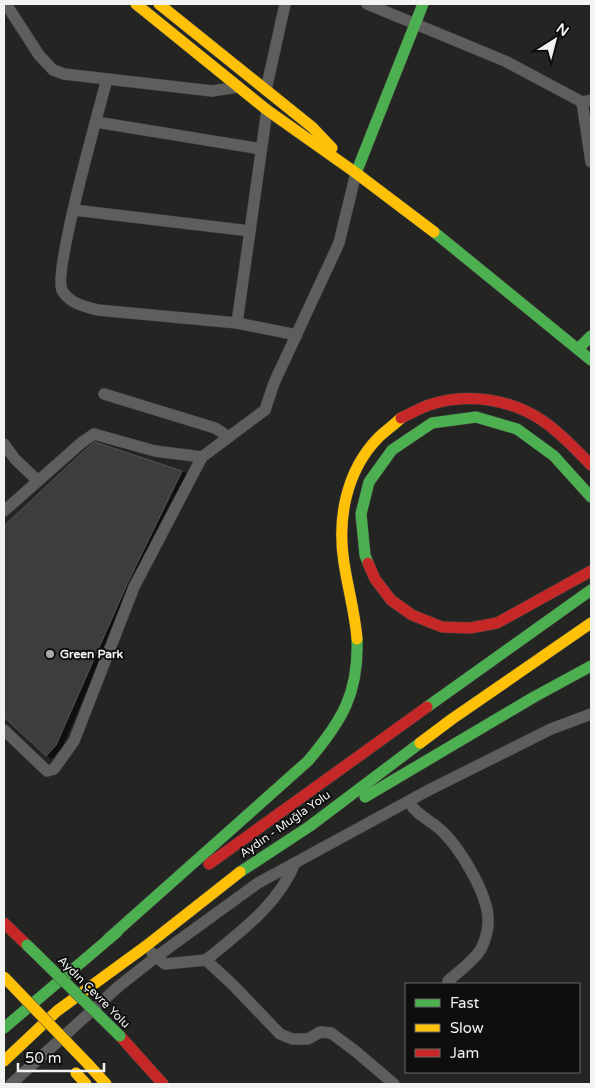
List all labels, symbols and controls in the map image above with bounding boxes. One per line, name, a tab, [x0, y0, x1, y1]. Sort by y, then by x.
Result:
north arrow	[530, 15, 580, 65]
text: N	[553, 20, 572, 40]
place label: Green Park	[60, 647, 124, 661]
marker: Green Park	[44, 648, 56, 660]
street label: Aydın - Muğla Yolu	[237, 787, 333, 861]
street label: Aydın Çevre Yolu	[55, 953, 133, 1031]
legend	[405, 983, 580, 1073]
text: Fast	[450, 994, 480, 1012]
text: Slow	[450, 1019, 484, 1037]
scale bar	[18, 1040, 104, 1072]
text: Jam	[450, 1044, 479, 1062]
text: 50 m	[25, 1049, 62, 1067]

